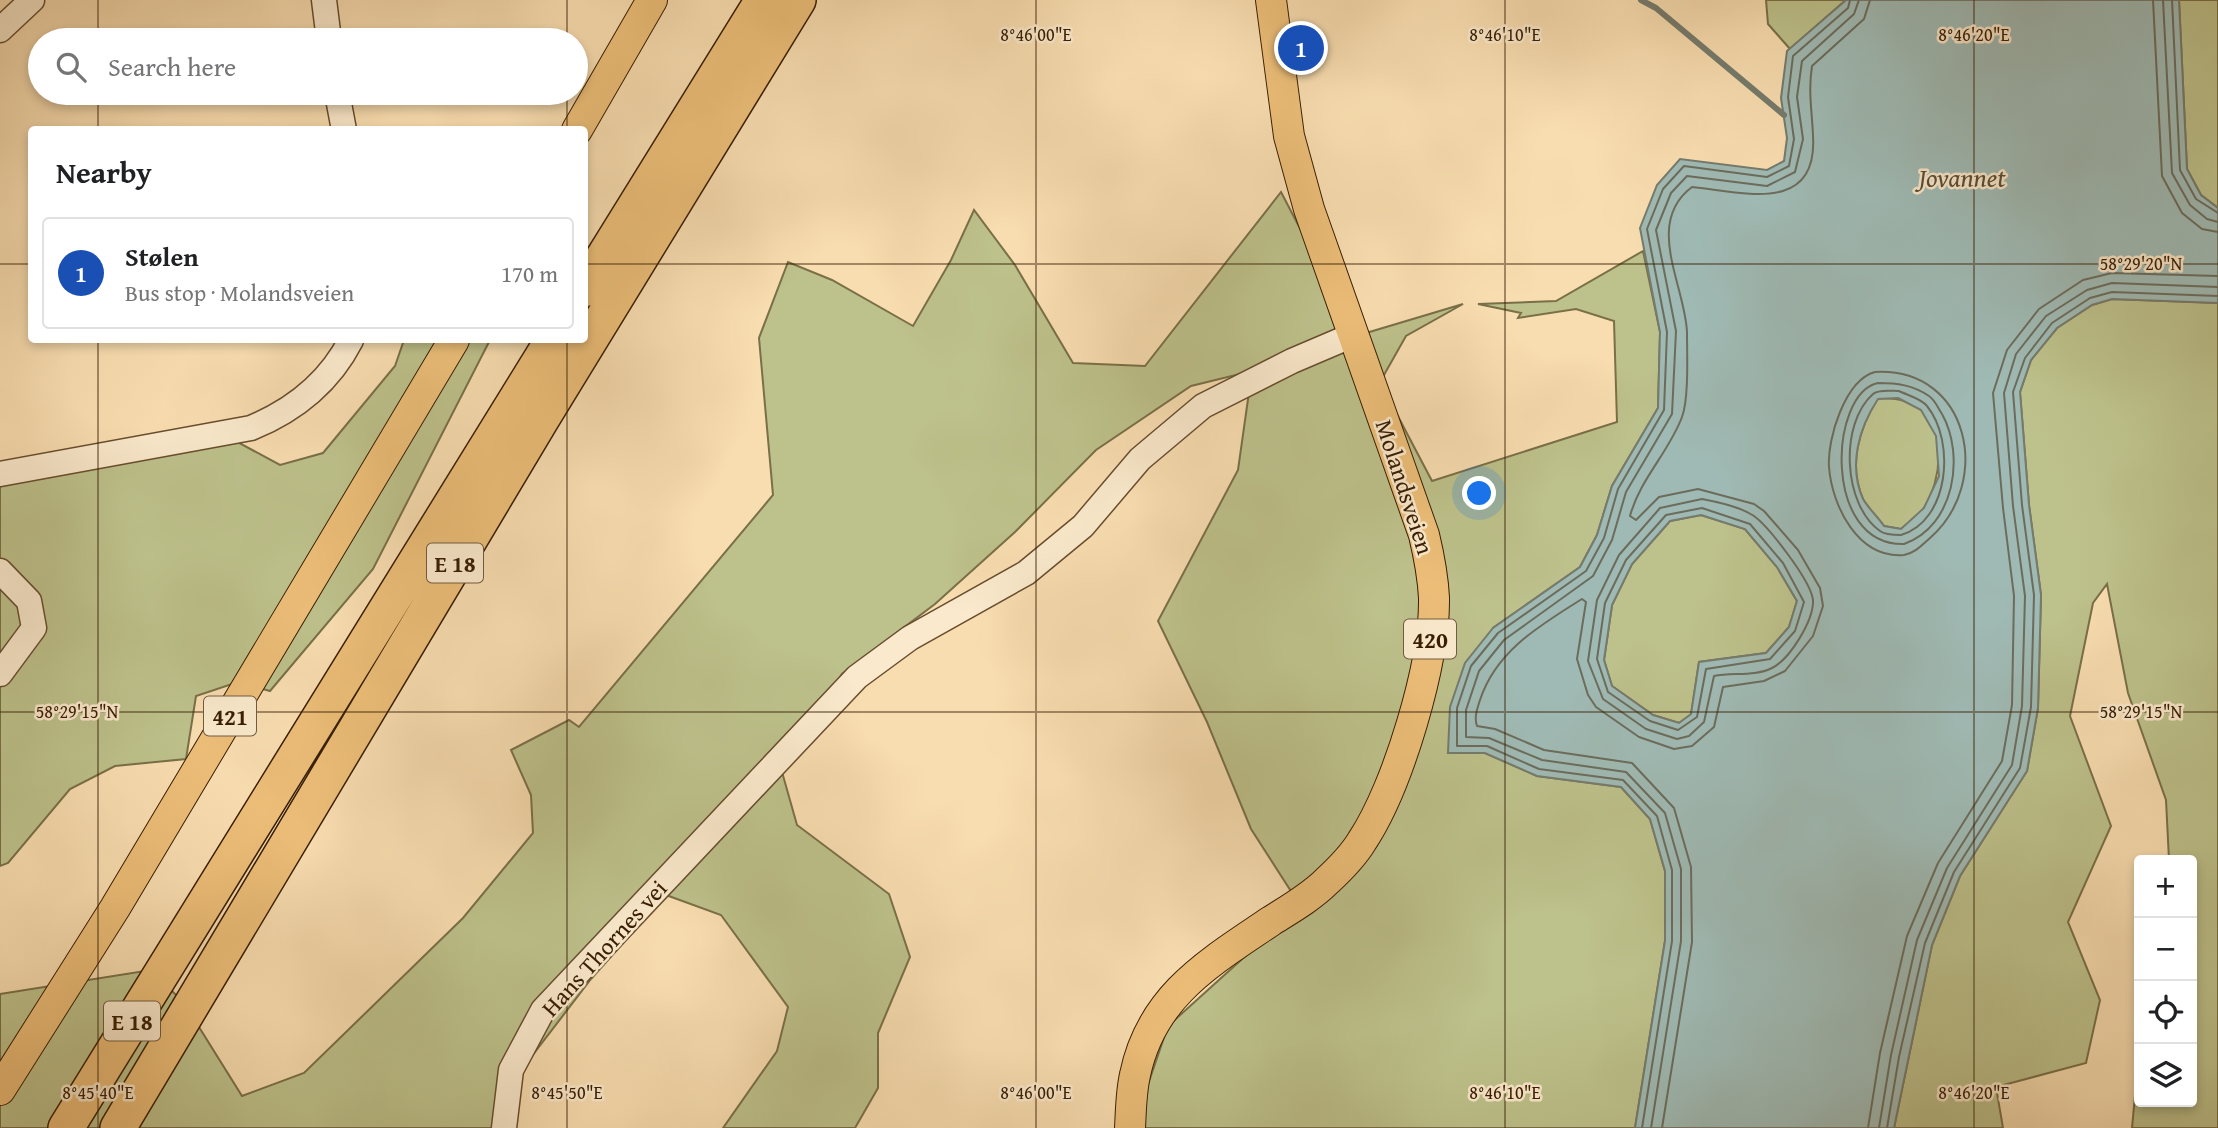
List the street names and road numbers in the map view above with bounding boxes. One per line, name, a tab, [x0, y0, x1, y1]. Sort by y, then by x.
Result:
street label: Molandsveien	[1367, 415, 1443, 559]
road number: E 18	[427, 544, 483, 582]
road number: 420	[1404, 620, 1456, 659]
road number: 421	[204, 696, 256, 736]
street label: Hans Thornes vei	[533, 872, 675, 1024]
road number: E 18	[104, 1002, 160, 1040]

